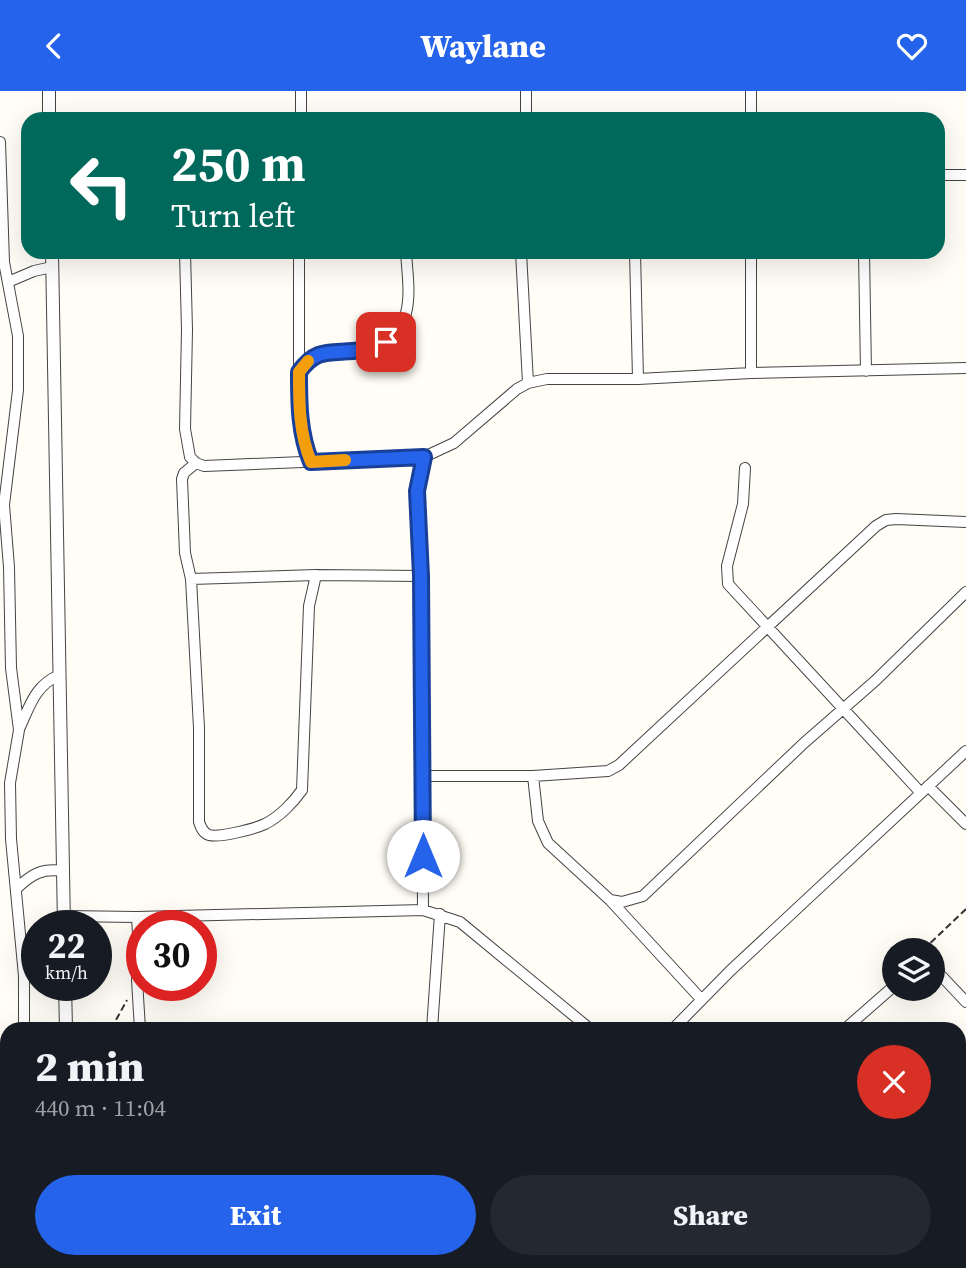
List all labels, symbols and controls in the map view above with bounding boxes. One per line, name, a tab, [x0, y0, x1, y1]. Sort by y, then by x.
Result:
text: Waylane	[420, 24, 546, 68]
icon: back	[35, 27, 73, 65]
icon: heart	[893, 27, 931, 65]
text: 250 m	[171, 130, 306, 197]
icon: left	[56, 140, 147, 231]
text: Turn left	[171, 194, 295, 238]
pin	[356, 312, 416, 372]
icon: arrive	[367, 323, 405, 361]
position arrow	[386, 819, 460, 893]
speed limit sign: 30	[126, 910, 217, 1001]
text: 22	[48, 922, 85, 970]
map controls	[882, 938, 945, 1001]
button: layers	[882, 938, 945, 1001]
text: km/h	[45, 960, 88, 985]
text: 2 min	[35, 1037, 145, 1095]
button: close	[857, 1045, 931, 1119]
text: 440 m · 11:04	[35, 1092, 166, 1124]
button: Exit	[35, 1175, 476, 1255]
button: Share	[490, 1175, 931, 1255]

